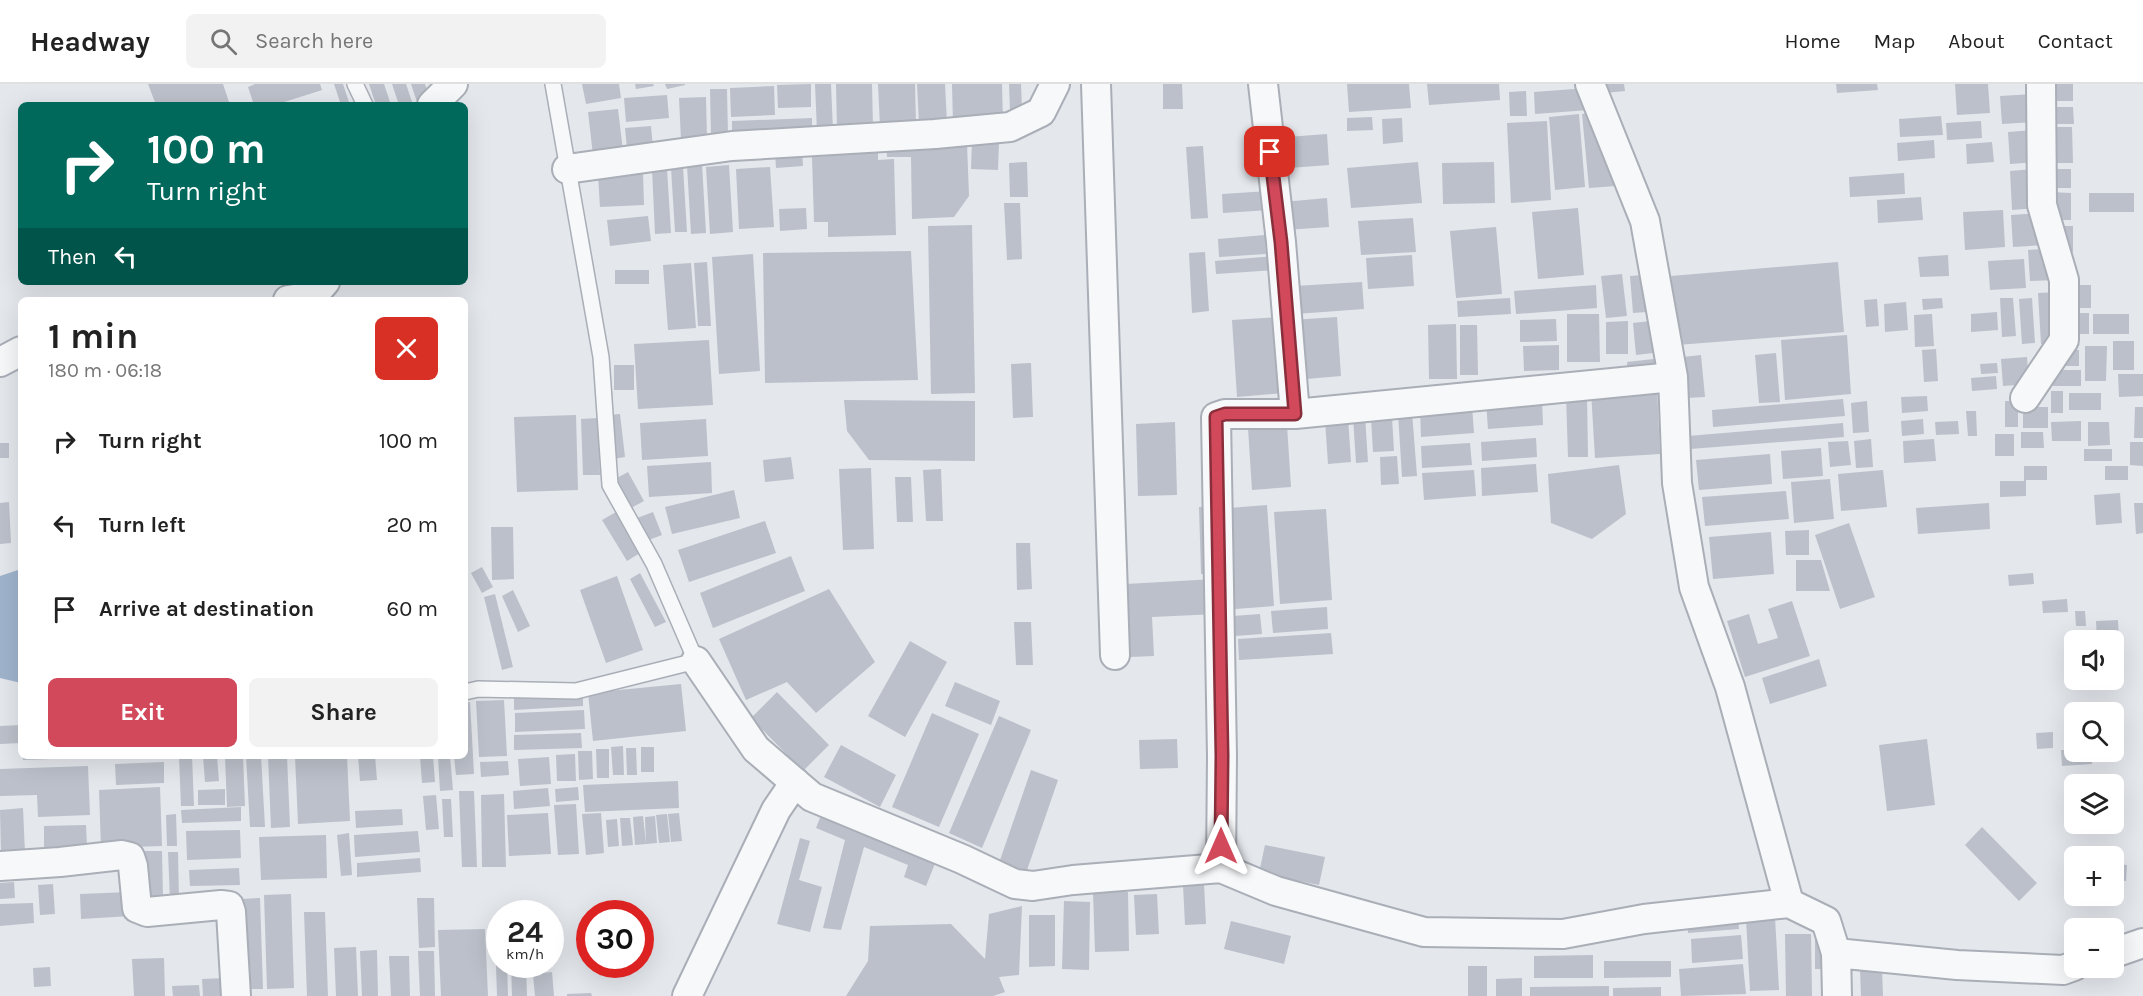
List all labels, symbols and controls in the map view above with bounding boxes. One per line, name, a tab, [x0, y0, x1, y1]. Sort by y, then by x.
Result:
search box	[186, 14, 606, 68]
text: Headway	[30, 25, 150, 58]
icon: search	[207, 25, 240, 58]
text: Search here	[255, 28, 373, 54]
text: Home	[1785, 29, 1841, 53]
text: Map	[1874, 29, 1915, 53]
text: About	[1948, 29, 2005, 53]
text: Contact	[2038, 29, 2113, 53]
text: 100 m	[147, 124, 266, 174]
icon: right	[48, 126, 126, 204]
pin	[1244, 126, 1295, 177]
icon: arrive	[1253, 135, 1286, 168]
text: Turn right	[147, 175, 267, 207]
icon: left	[109, 240, 142, 273]
text: Then	[48, 244, 97, 270]
text: 1 min	[48, 315, 138, 357]
button: close	[375, 317, 438, 380]
text: 180 m · 06:18	[48, 359, 162, 382]
icon: right	[48, 425, 81, 458]
text: Turn right	[99, 428, 202, 454]
text: 100 m	[379, 428, 438, 454]
icon: left	[48, 509, 81, 542]
text: Turn left	[99, 512, 186, 538]
text: 20 m	[386, 512, 438, 538]
icon: arrive	[48, 593, 81, 626]
text: Arrive at destination	[99, 596, 314, 622]
text: 60 m	[387, 596, 438, 622]
map controls	[2064, 630, 2124, 978]
button: sound	[2064, 630, 2124, 690]
button: Exit	[48, 678, 237, 747]
button: Share	[249, 678, 438, 747]
button: search	[2064, 702, 2124, 762]
button: layers	[2064, 774, 2124, 834]
position arrow	[1189, 814, 1253, 878]
button: +	[2064, 846, 2124, 906]
speed limit sign: 30	[576, 900, 654, 978]
text: 24	[507, 914, 543, 950]
button: −	[2064, 918, 2124, 978]
text: km/h	[506, 945, 544, 963]

